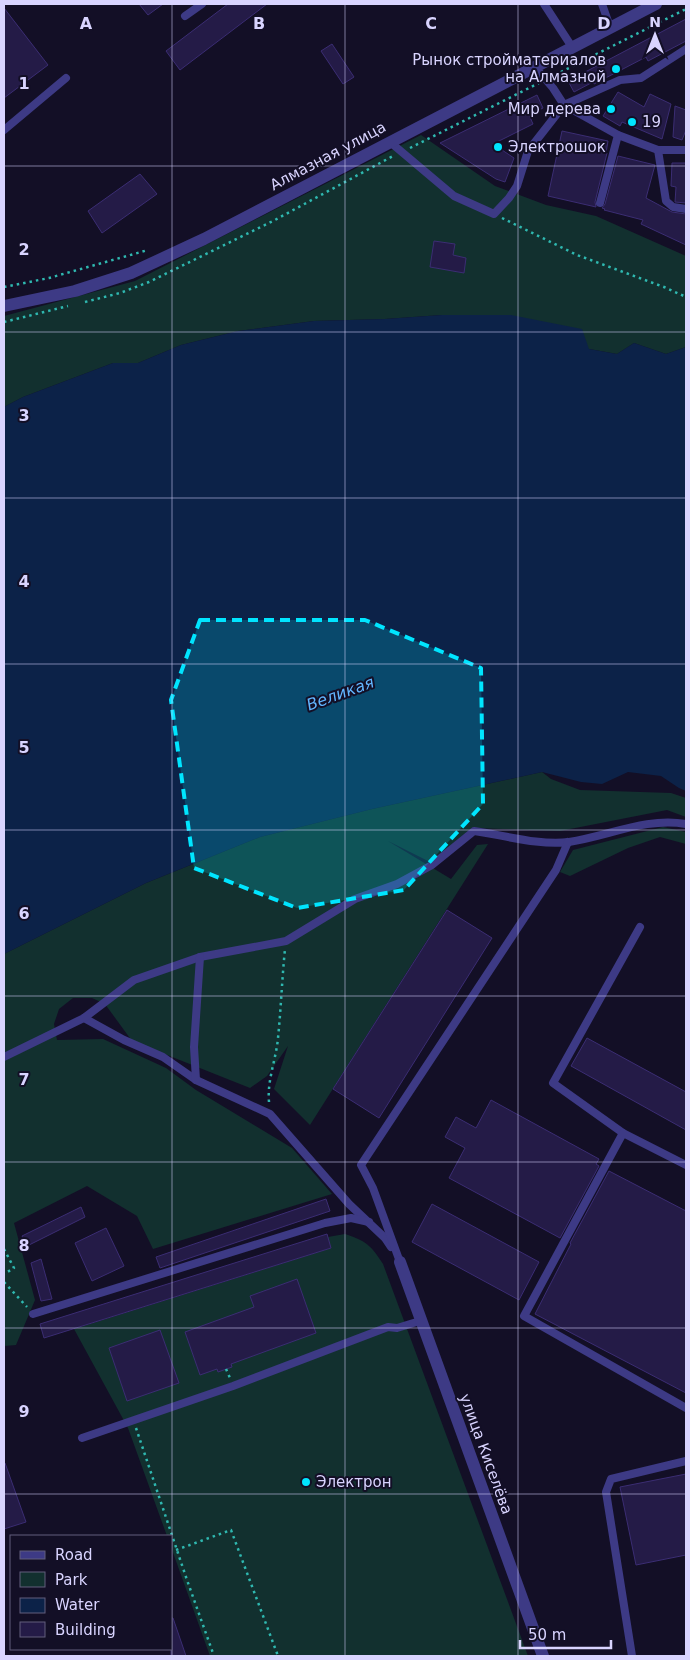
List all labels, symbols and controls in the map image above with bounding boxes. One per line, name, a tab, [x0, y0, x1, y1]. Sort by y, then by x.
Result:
north arrow	[630, 10, 680, 60]
text: A	[80, 14, 93, 33]
text: B	[253, 14, 265, 33]
text: C	[425, 14, 437, 33]
text: D	[597, 14, 611, 33]
text: N	[649, 14, 661, 30]
place label: Рынок стройматериалов на Алмазной	[412, 51, 606, 86]
marker: Рынок стройматериалов на Алмазной	[610, 63, 622, 75]
text: 1	[18, 74, 30, 93]
place label: Мир дерева	[508, 100, 601, 118]
marker: Мир дерева	[605, 103, 617, 115]
place label: 19	[642, 113, 661, 131]
marker: 19	[626, 116, 638, 128]
street label: Алмазная улица	[267, 118, 389, 194]
place label: Электрошок	[508, 138, 606, 156]
marker: Электрошок	[492, 141, 504, 153]
text: 2	[18, 240, 30, 259]
text: 3	[18, 406, 30, 425]
text: 4	[18, 572, 30, 591]
water label: Великая	[304, 672, 377, 714]
text: 5	[18, 738, 30, 757]
text: 6	[18, 904, 30, 923]
text: 7	[18, 1070, 30, 1089]
text: 8	[18, 1236, 30, 1255]
street label: улица Киселёва	[456, 1391, 516, 1517]
text: 9	[18, 1402, 30, 1421]
place label: Электрон	[316, 1473, 392, 1491]
marker: Электрон	[300, 1476, 312, 1488]
legend	[10, 1535, 172, 1650]
text: Road	[55, 1546, 93, 1564]
text: Park	[55, 1571, 88, 1589]
text: Water	[55, 1596, 100, 1614]
scale bar	[520, 1618, 611, 1650]
text: Building	[55, 1621, 116, 1639]
text: 50 m	[528, 1626, 566, 1644]

